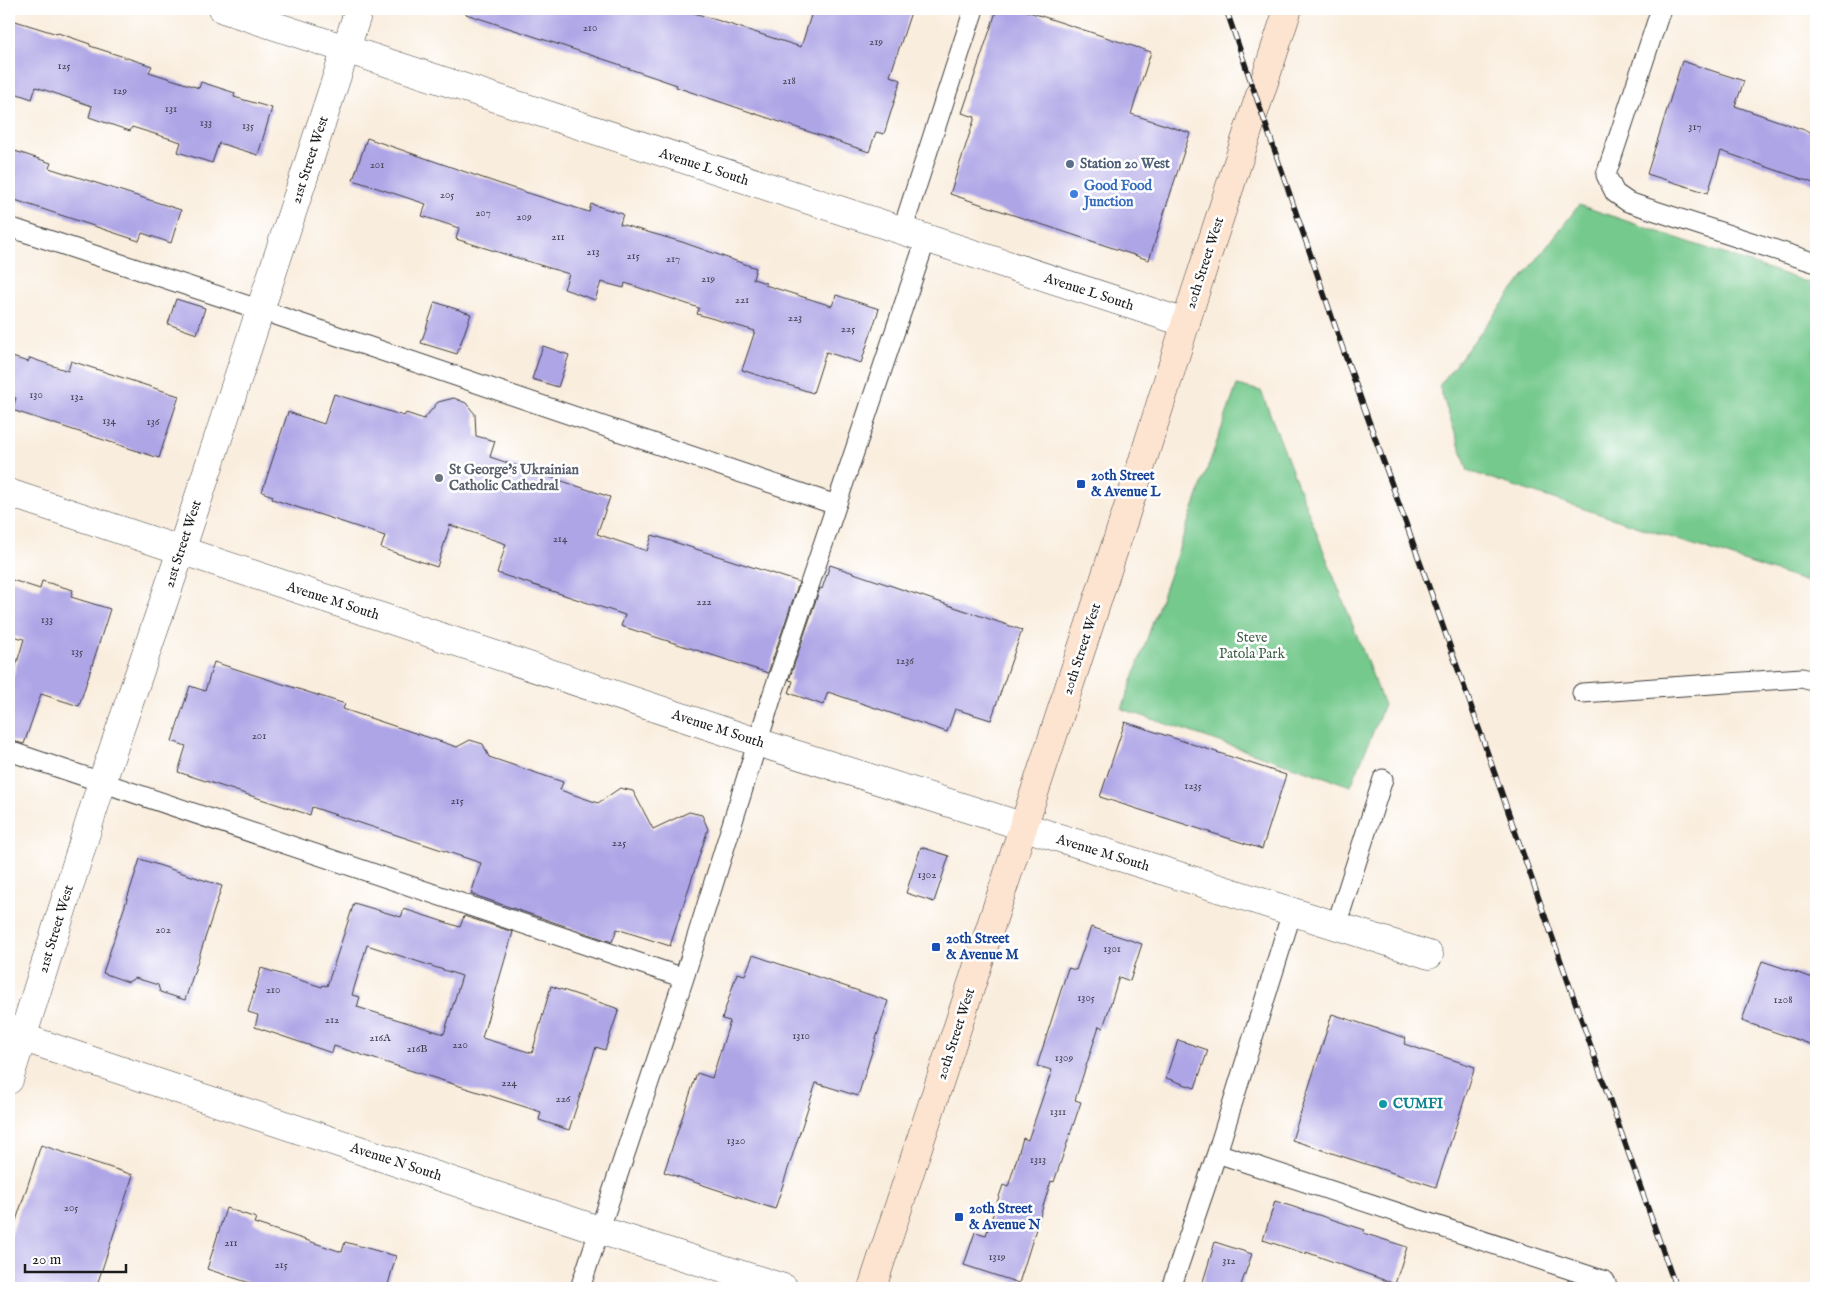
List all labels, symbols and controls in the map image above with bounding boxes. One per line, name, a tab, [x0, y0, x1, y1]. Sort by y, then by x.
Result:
house number: 210	[583, 21, 597, 35]
house number: 219	[869, 35, 883, 49]
house number: 125	[57, 59, 71, 73]
house number: 218	[782, 74, 796, 88]
house number: 129	[113, 84, 127, 98]
house number: 131	[165, 102, 177, 116]
street label: 21st Street West	[287, 114, 333, 206]
house number: 133	[200, 116, 212, 130]
house number: 135	[242, 119, 254, 133]
house number: 317	[1688, 120, 1702, 134]
street label: Avenue L South	[656, 144, 752, 190]
place label: Station 20 West	[1080, 155, 1170, 173]
house number: 201	[370, 158, 384, 172]
marker: Station 20 West	[1064, 158, 1076, 170]
place label: Good Food Junction	[1082, 177, 1153, 211]
house number: 205	[440, 188, 454, 202]
marker: Good Food Junction	[1068, 188, 1080, 200]
house number: 207	[475, 206, 491, 220]
house number: 209	[516, 210, 532, 224]
street label: 20th Street West	[1182, 215, 1228, 311]
house number: 211	[551, 230, 565, 244]
house number: 213	[586, 245, 600, 259]
house number: 215	[626, 249, 640, 263]
house number: 217	[666, 252, 680, 266]
street label: Avenue L South	[1041, 269, 1137, 315]
house number: 219	[701, 272, 715, 286]
house number: 221	[735, 293, 749, 307]
house number: 223	[788, 311, 802, 325]
house number: 225	[841, 322, 855, 336]
house number: 130	[29, 388, 43, 402]
house number: 132	[70, 390, 84, 404]
house number: 134	[102, 414, 116, 428]
house number: 136	[147, 415, 160, 429]
place label: St George's Ukrainian Catholic Cathedral	[449, 461, 580, 495]
place label: 20th Street & Avenue L	[1091, 467, 1161, 501]
marker: St George's Ukrainian Catholic Cathedral	[433, 472, 445, 484]
marker: 20th Street & Avenue L	[1075, 478, 1087, 490]
street label: 21st Street West	[160, 498, 206, 590]
house number: 214	[553, 532, 568, 546]
street label: Avenue M South	[283, 577, 382, 625]
house number: 222	[696, 595, 712, 609]
street label: 20th Street West	[1059, 601, 1105, 697]
house number: 133	[41, 613, 53, 627]
park label: Steve Patola Park	[1219, 629, 1285, 663]
house number: 135	[71, 645, 83, 659]
house number: 1236	[896, 654, 914, 668]
street label: Avenue M South	[668, 705, 767, 753]
house number: 201	[252, 729, 266, 743]
house number: 1235	[1184, 779, 1202, 793]
house number: 215	[450, 794, 464, 808]
street label: Avenue M South	[1053, 830, 1152, 876]
house number: 225	[612, 836, 626, 850]
house number: 1302	[918, 868, 936, 882]
street label: 21st Street West	[34, 883, 78, 975]
house number: 202	[155, 923, 171, 937]
place label: 20th Street & Avenue M	[946, 930, 1019, 964]
marker: 20th Street & Avenue M	[930, 941, 942, 953]
house number: 1301	[1103, 942, 1121, 956]
house number: 210	[266, 983, 280, 997]
street label: 20th Street West	[933, 986, 979, 1082]
house number: 1305	[1077, 991, 1095, 1005]
house number: 1208	[1774, 993, 1792, 1007]
house number: 212	[325, 1013, 339, 1027]
house number: 1310	[792, 1029, 810, 1043]
house number: 216A	[369, 1031, 391, 1045]
house number: 220	[452, 1038, 468, 1052]
house number: 216B	[406, 1042, 428, 1056]
house number: 1309	[1055, 1051, 1073, 1065]
house number: 224	[501, 1076, 517, 1090]
house number: 226	[556, 1092, 571, 1106]
place label: CUMFI	[1393, 1095, 1443, 1113]
marker: CUMFI	[1377, 1098, 1389, 1110]
house number: 1311	[1050, 1105, 1066, 1119]
house number: 1320	[727, 1134, 745, 1148]
street label: Avenue N South	[347, 1138, 445, 1185]
house number: 1313	[1030, 1153, 1046, 1167]
place label: 20th Street & Avenue N	[969, 1200, 1041, 1234]
house number: 205	[64, 1201, 78, 1215]
marker: 20th Street & Avenue N	[953, 1211, 965, 1223]
house number: 211	[224, 1236, 238, 1250]
scale bar	[25, 1242, 126, 1274]
text: 20 m	[32, 1250, 62, 1269]
house number: 1319	[988, 1250, 1006, 1264]
house number: 312	[1222, 1254, 1236, 1268]
house number: 215	[274, 1258, 288, 1272]

